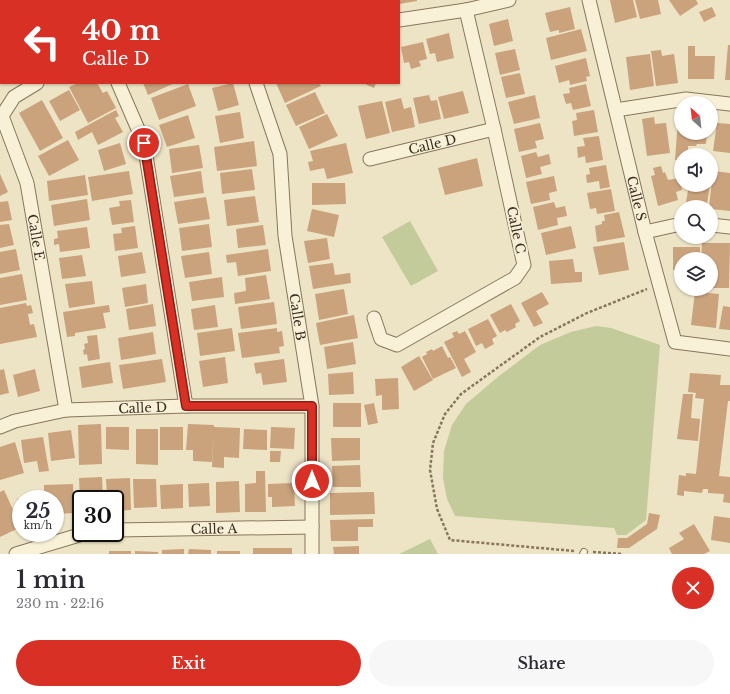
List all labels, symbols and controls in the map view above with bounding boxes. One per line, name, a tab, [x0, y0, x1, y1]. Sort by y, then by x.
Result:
text: 40 m	[82, 13, 160, 48]
icon: left	[16, 16, 68, 68]
text: Calle D	[82, 48, 150, 70]
north arrow	[674, 96, 718, 140]
map controls	[674, 96, 718, 296]
pin	[127, 126, 161, 160]
street label: Calle D	[406, 130, 458, 158]
icon: arrive	[133, 132, 155, 154]
button: sound	[674, 148, 718, 192]
street label: Calle S	[623, 174, 650, 223]
button: search	[674, 200, 718, 244]
street label: Calle C	[503, 205, 529, 255]
street label: Calle E	[24, 213, 49, 262]
button: layers	[674, 252, 718, 296]
street label: Calle B	[286, 292, 310, 342]
street label: Calle D	[118, 398, 167, 417]
position arrow	[291, 460, 333, 502]
speed limit sign: 30	[72, 490, 124, 542]
text: 25	[26, 499, 50, 523]
text: km/h	[24, 519, 52, 532]
street label: Calle A	[190, 520, 238, 537]
text: 1 min	[16, 565, 85, 594]
button: close	[672, 567, 714, 609]
text: 230 m · 22:16	[16, 595, 104, 612]
button: Exit	[16, 640, 361, 686]
button: Share	[369, 640, 714, 686]

